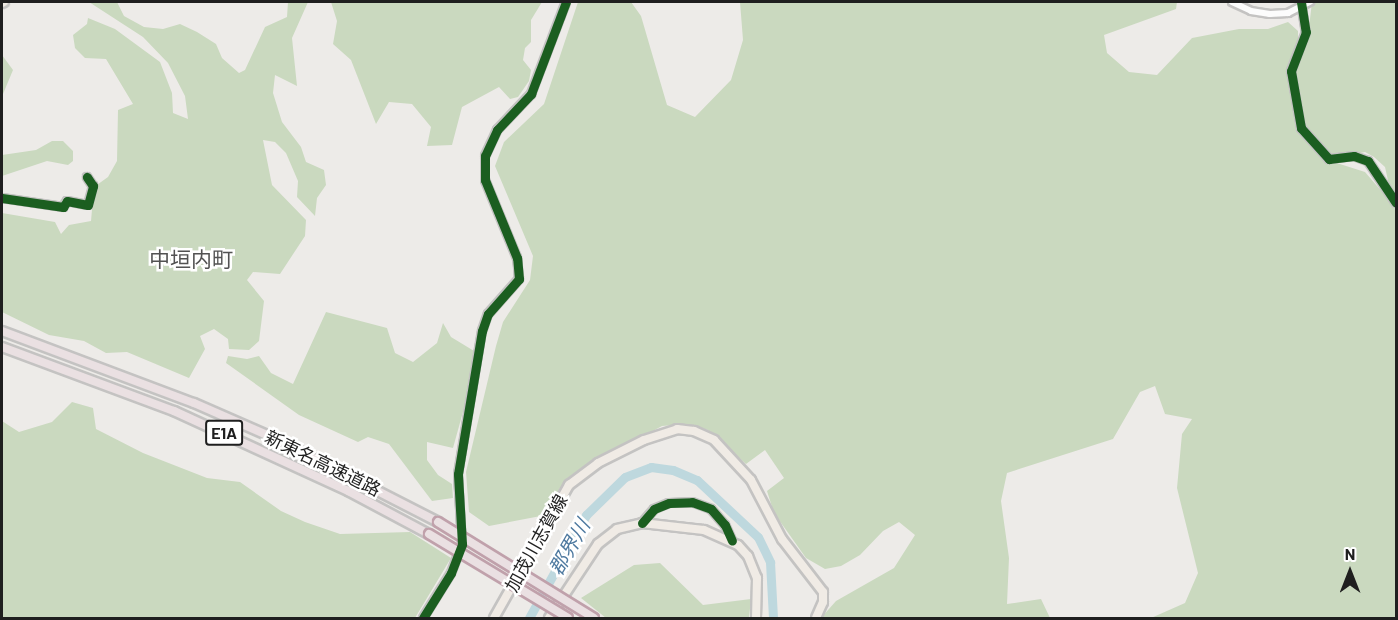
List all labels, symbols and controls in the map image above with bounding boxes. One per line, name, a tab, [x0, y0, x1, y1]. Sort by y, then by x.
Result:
district label: 中垣内町	[149, 246, 233, 272]
road number: E1A	[204, 420, 244, 446]
street label: 新東名高速道路	[262, 426, 384, 500]
street label: 加茂川志賀線	[500, 491, 572, 595]
water label: 郡界川	[544, 515, 594, 579]
north arrow	[1320, 542, 1380, 602]
text: N	[1345, 544, 1355, 563]

